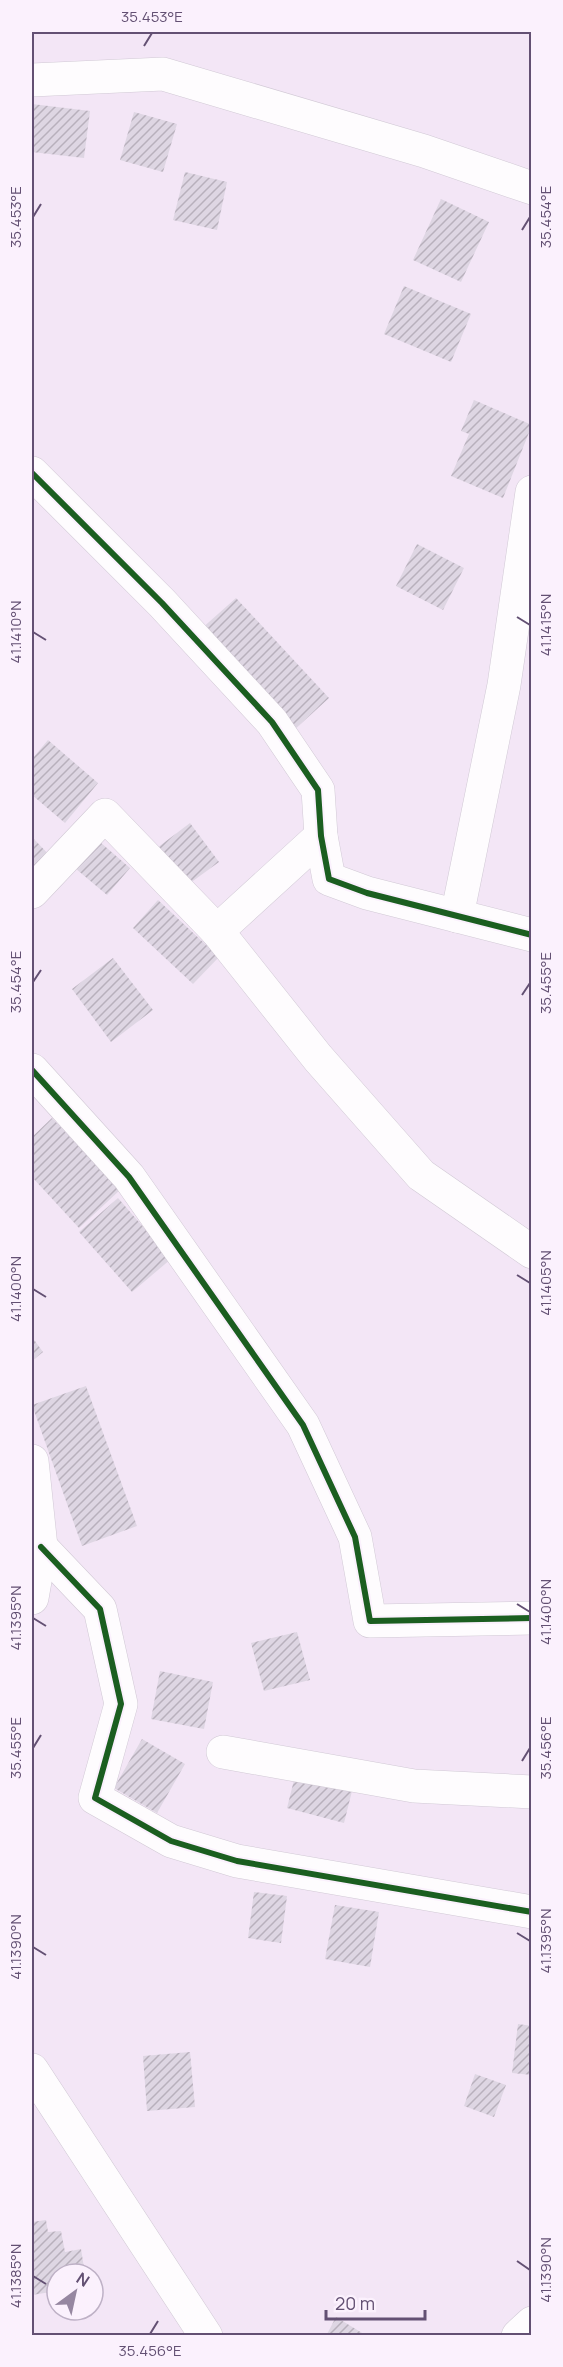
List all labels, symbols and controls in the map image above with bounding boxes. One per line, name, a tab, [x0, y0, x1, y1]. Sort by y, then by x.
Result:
text: 35.453°E	[121, 6, 183, 27]
text: 35.453°E	[5, 186, 26, 248]
text: 35.454°E	[535, 186, 556, 248]
text: 41.1415°N	[535, 594, 556, 656]
text: 41.1410°N	[5, 601, 26, 663]
text: 35.454°E	[5, 951, 26, 1013]
text: 35.455°E	[535, 952, 556, 1014]
text: 41.1405°N	[535, 1250, 556, 1316]
text: 41.1400°N	[5, 1256, 26, 1322]
text: 41.1400°N	[535, 1579, 556, 1645]
text: 41.1395°N	[5, 1585, 26, 1651]
text: 35.455°E	[5, 1717, 26, 1779]
text: 35.456°E	[535, 1717, 556, 1779]
text: 41.1395°N	[535, 1908, 556, 1974]
text: 41.1390°N	[5, 1914, 26, 1980]
text: 41.1390°N	[535, 2237, 556, 2303]
text: 41.1385°N	[5, 2244, 26, 2308]
north arrow	[45, 2262, 105, 2322]
text: N	[72, 2267, 94, 2292]
scale bar	[326, 2283, 425, 2321]
text: 20 m	[335, 2291, 375, 2315]
text: 35.456°E	[119, 2340, 181, 2361]

